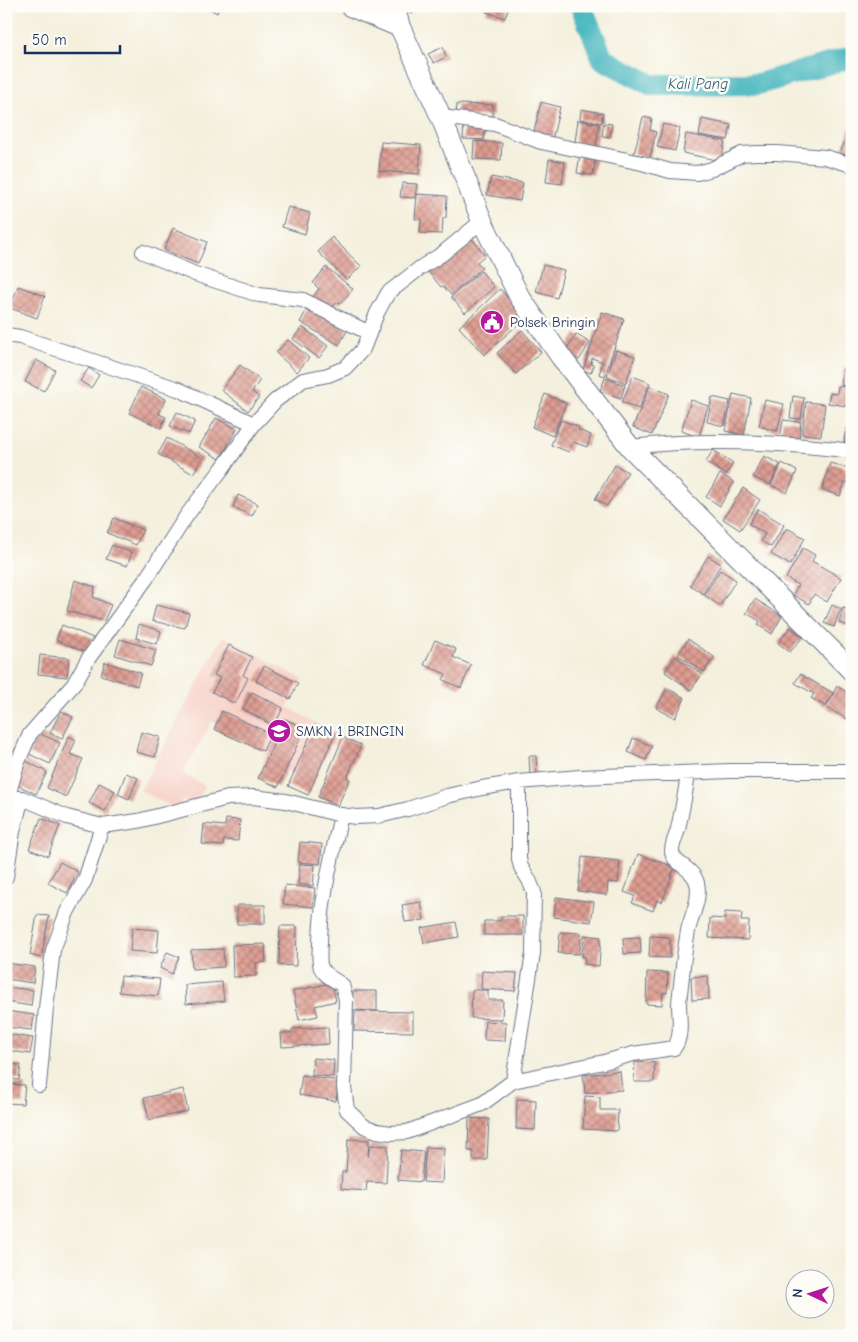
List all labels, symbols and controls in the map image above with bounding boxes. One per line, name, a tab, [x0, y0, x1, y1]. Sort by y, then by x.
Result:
scale bar	[25, 22, 120, 54]
text: 50 m	[32, 31, 67, 49]
water label: Kali Pang	[668, 75, 728, 93]
public building icon: Polsek Bringin	[479, 309, 505, 335]
place label: Polsek Bringin	[510, 314, 595, 331]
school or university icon: SMKN 1 BRINGIN	[266, 718, 292, 744]
place label: SMKN 1 BRINGIN	[296, 723, 404, 740]
north arrow	[786, 1270, 836, 1320]
text: N	[789, 1288, 806, 1298]

